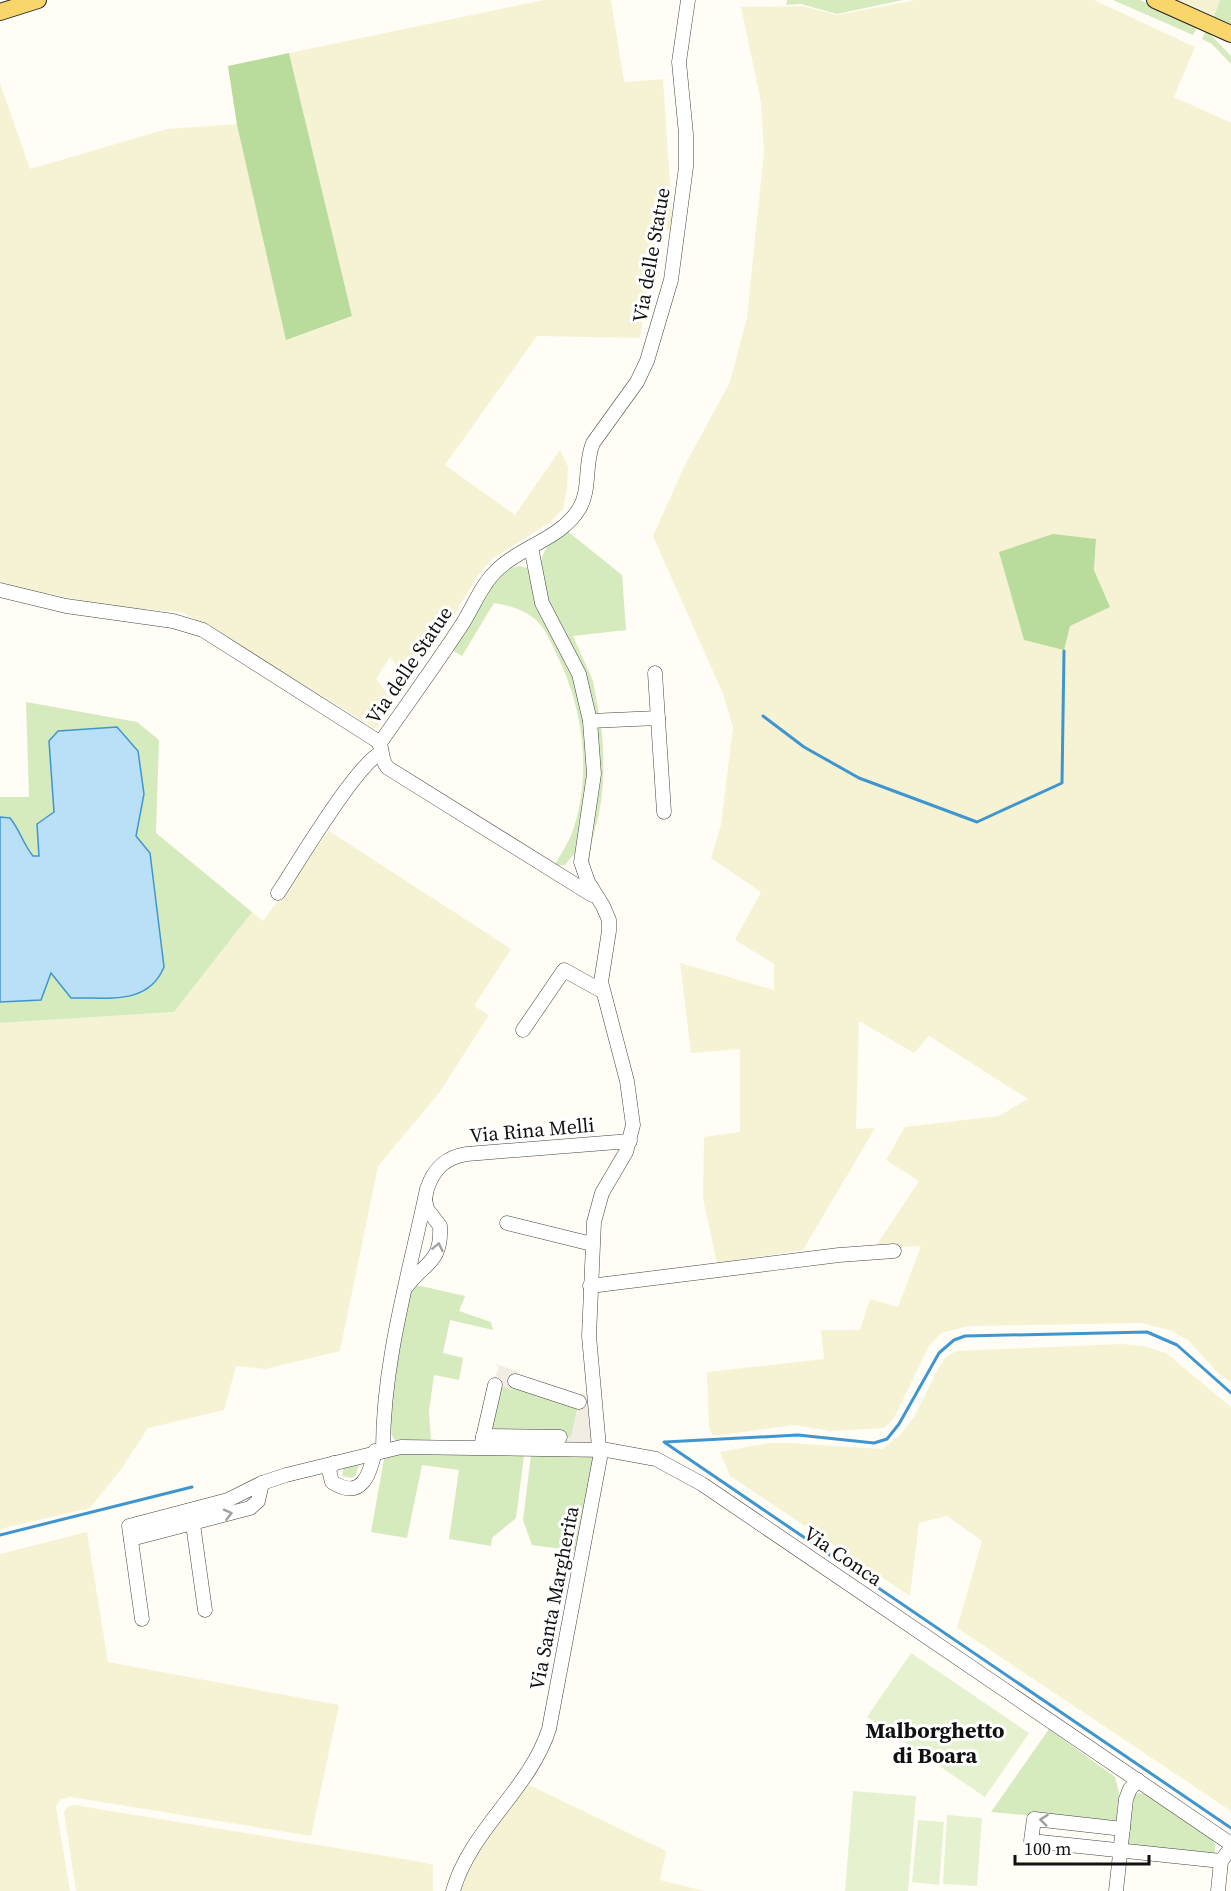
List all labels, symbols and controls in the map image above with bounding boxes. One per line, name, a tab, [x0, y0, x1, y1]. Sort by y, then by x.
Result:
street label: Via delle Statue	[625, 185, 677, 325]
street label: Via delle Statue	[359, 601, 459, 729]
street label: Via Rina Melli	[468, 1111, 596, 1149]
one-way arrow	[430, 1242, 443, 1252]
street label: Via Santa Margherita	[522, 1503, 586, 1692]
one-way arrow	[223, 1509, 233, 1522]
street label: Via Conca	[798, 1519, 889, 1593]
district label: Malborghetto di Boara	[866, 1715, 1004, 1770]
one-way arrow	[1039, 1814, 1049, 1827]
scale bar	[1015, 1828, 1148, 1866]
text: 100 m	[1024, 1836, 1071, 1861]

